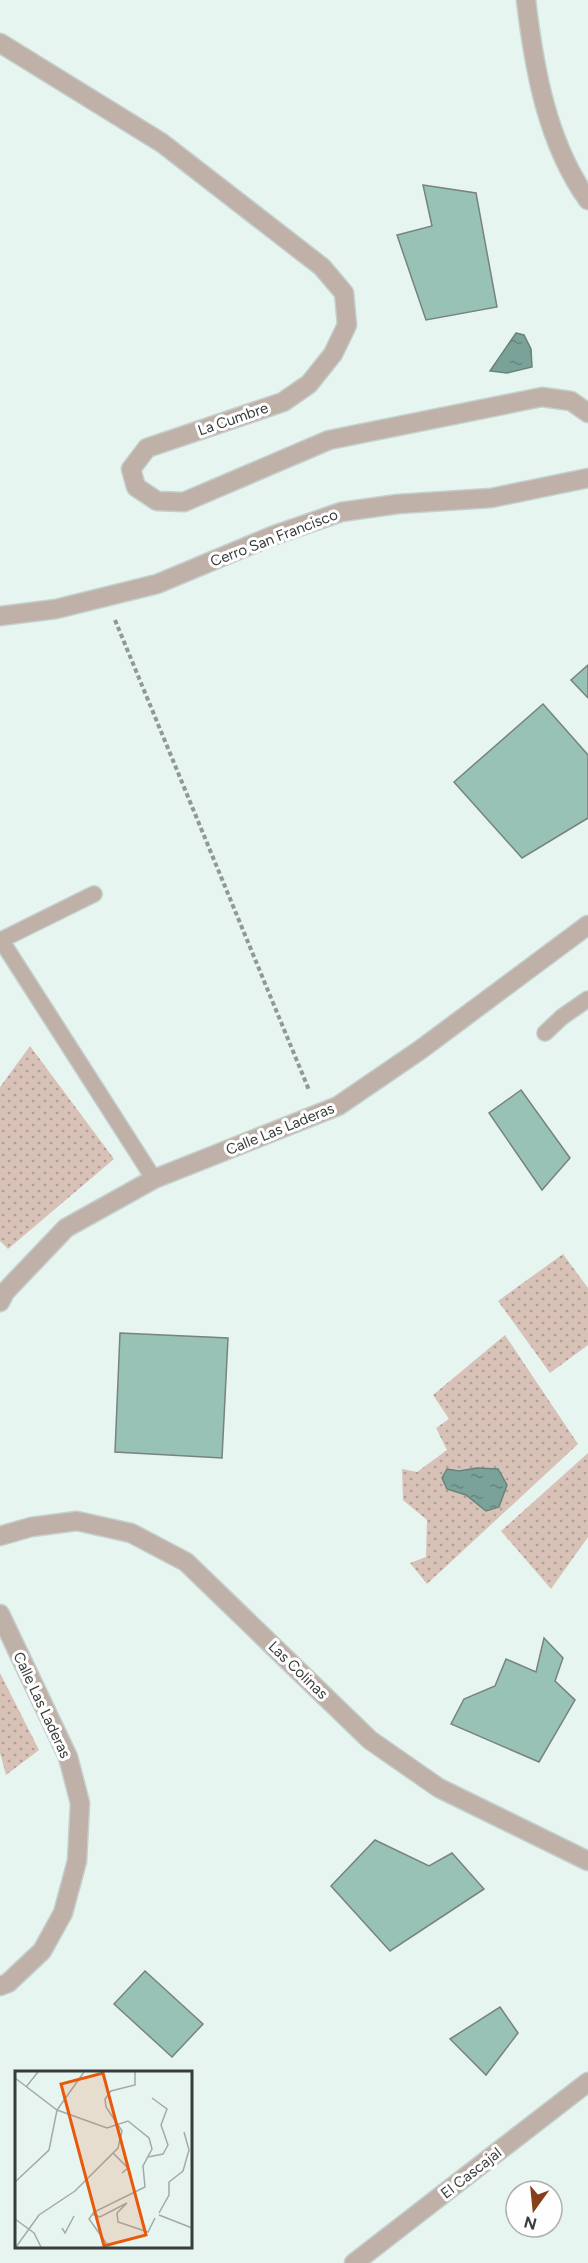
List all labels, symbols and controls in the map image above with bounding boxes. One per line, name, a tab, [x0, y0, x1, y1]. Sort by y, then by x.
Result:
street label: La Cumbre	[195, 399, 271, 439]
street label: Cerro San Francisco	[208, 505, 341, 571]
street label: Calle Las Laderas	[223, 1099, 337, 1159]
street label: Las Colinas	[265, 1637, 331, 1703]
street label: Calle Las Laderas	[9, 1649, 75, 1761]
inset map	[15, 2071, 192, 2248]
street label: El Cascajal	[437, 2144, 505, 2202]
north arrow	[504, 2179, 564, 2239]
text: N	[522, 2212, 539, 2234]

